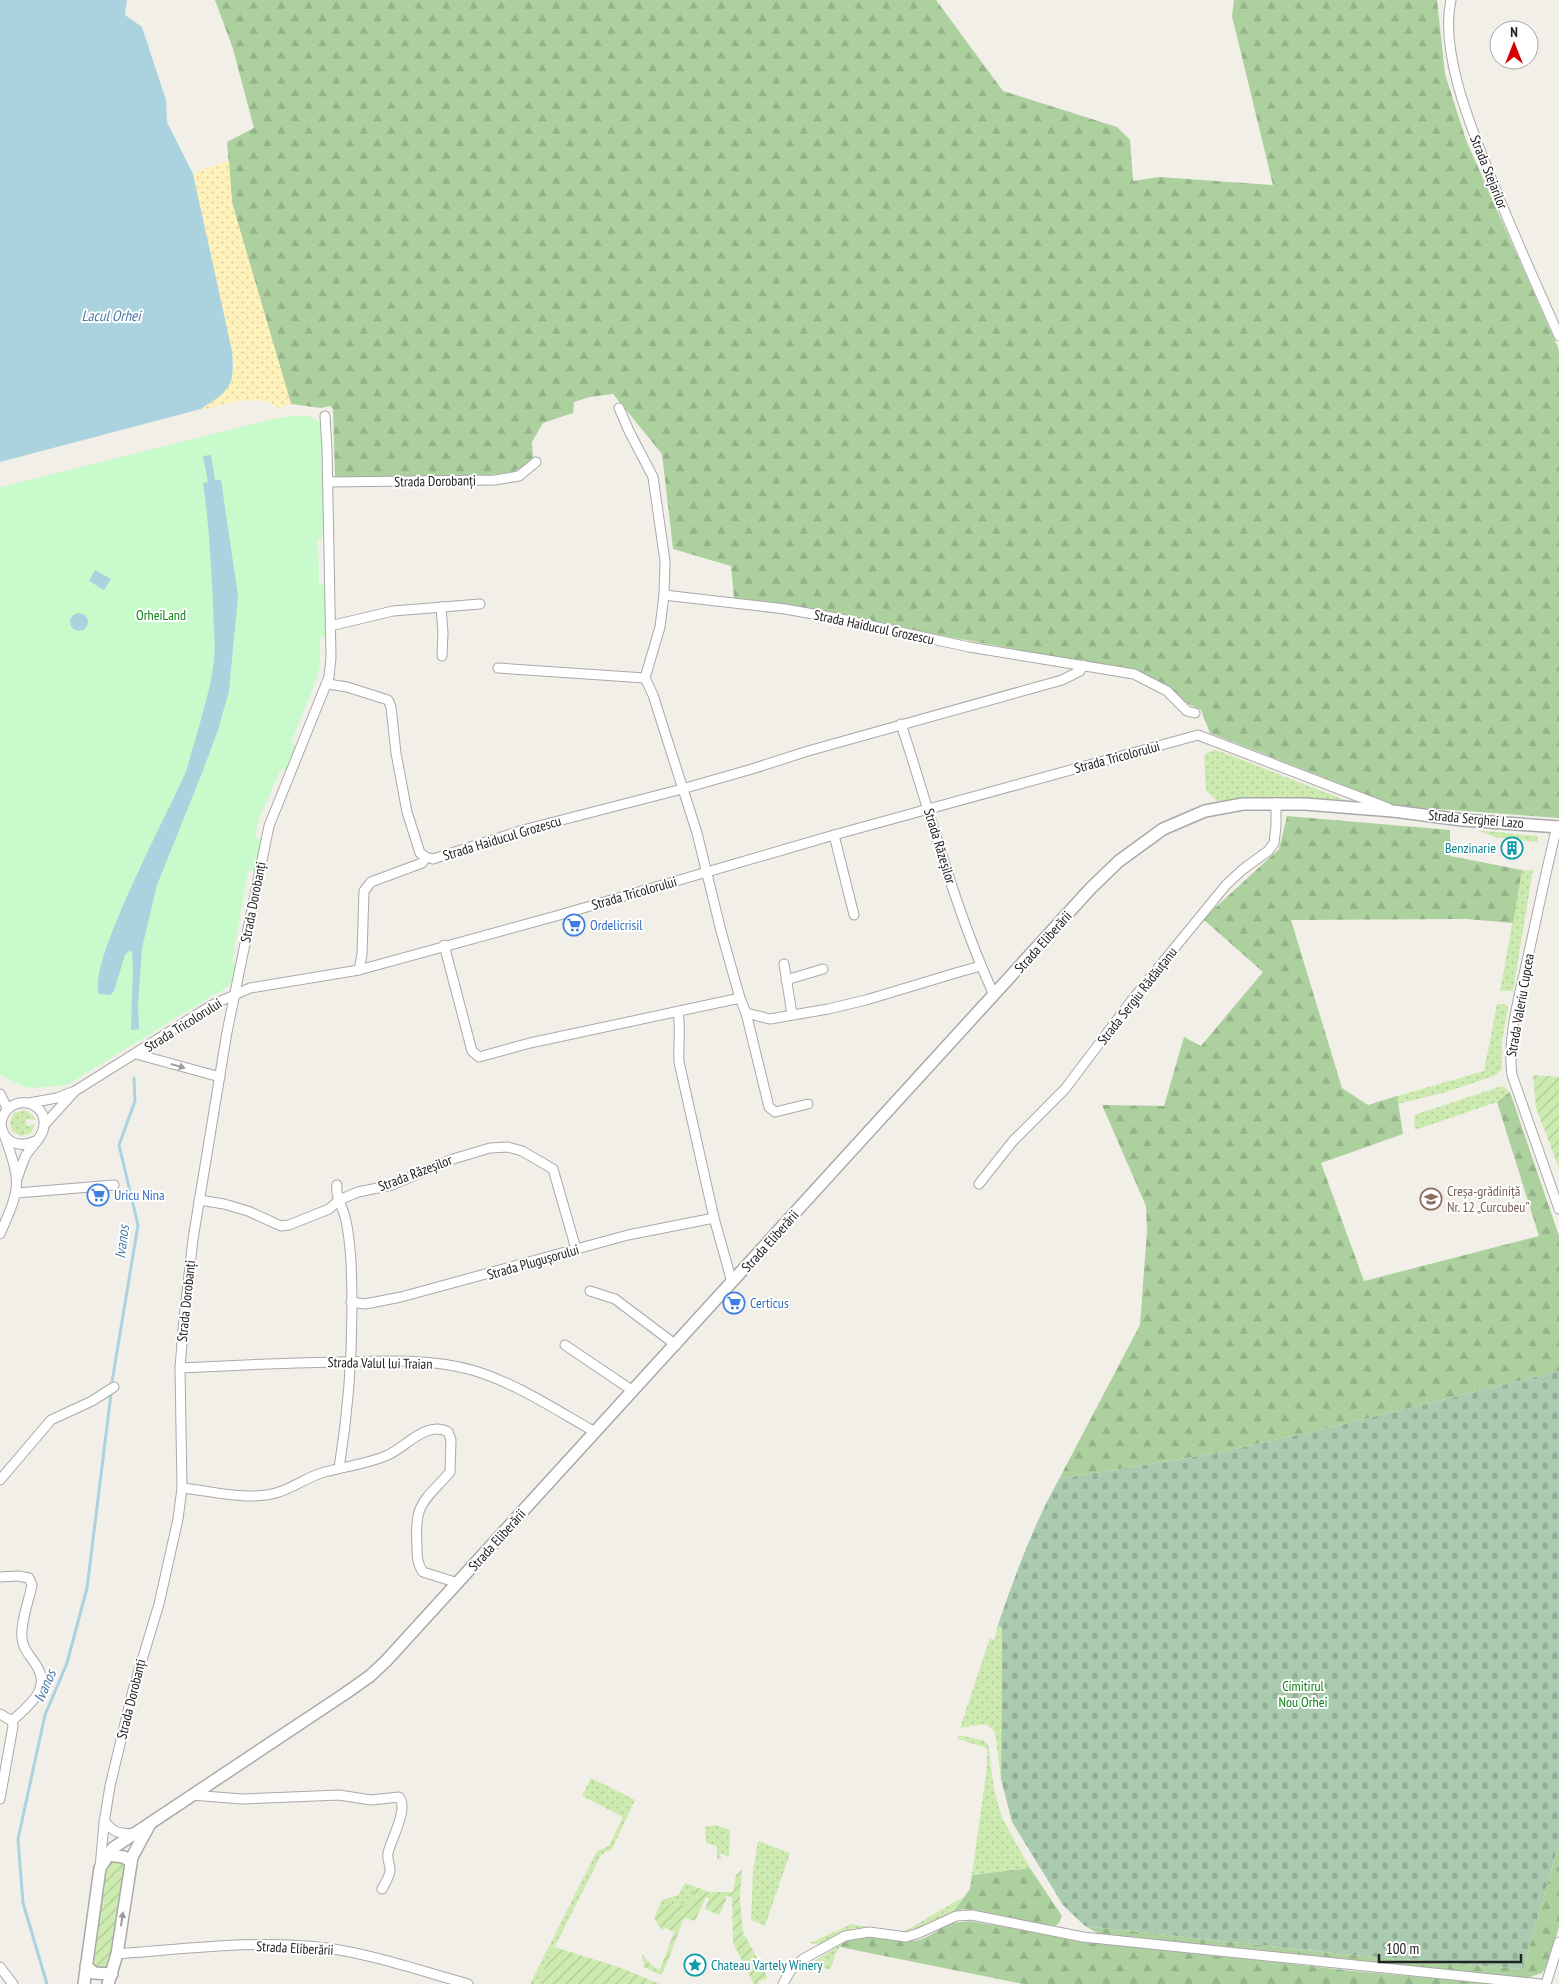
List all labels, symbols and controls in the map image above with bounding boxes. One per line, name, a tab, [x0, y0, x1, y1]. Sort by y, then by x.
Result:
north arrow	[1489, 20, 1539, 70]
text: N	[1510, 23, 1518, 41]
street label: Strada Stejarilor	[1466, 132, 1512, 212]
water label: Lacul Orhei	[82, 306, 142, 325]
street label: Strada Dorobanți	[394, 471, 476, 491]
street label: Strada Haiducul Grozescu	[812, 605, 936, 649]
park label: OrheiLand	[136, 606, 186, 624]
street label: Strada Tricolorului	[1072, 737, 1162, 777]
street label: Strada Răzeșilor	[920, 806, 960, 886]
street label: Strada Serghei Lazo	[1428, 806, 1524, 832]
street label: Strada Haiducul Grozescu	[441, 811, 563, 865]
building icon: Benzinarie	[1500, 836, 1524, 860]
place label: Benzinarie	[1445, 839, 1496, 857]
street label: Strada Dorobanți	[236, 860, 270, 944]
street label: Strada Tricolorului	[589, 872, 679, 914]
street label: Strada Eliberării	[1010, 907, 1076, 977]
supermarket icon: Ordelicrisil	[562, 913, 586, 937]
place label: Ordelicrisil	[590, 916, 643, 934]
street label: Strada Sergiu Rădăuțanu	[1093, 943, 1181, 1049]
street label: Strada Valeriu Cupcea	[1502, 952, 1538, 1058]
street label: Strada Tricolorului	[141, 994, 225, 1056]
one-way arrow	[170, 1062, 185, 1070]
street label: Strada Răzeșilor	[375, 1151, 455, 1195]
place label: Creșa-grădiniță Nr. 12 „Curcubeu”	[1447, 1182, 1529, 1216]
supermarket icon: Uricu Nina	[86, 1183, 110, 1207]
place label: Uricu Nina	[114, 1186, 165, 1204]
school or university icon: Creșa-grădiniță Nr. 12 „Curcubeu”	[1419, 1187, 1443, 1211]
street label: Strada Eliberării	[737, 1206, 803, 1276]
water label: Ivanos	[110, 1222, 133, 1260]
street label: Strada Plugușorului	[485, 1240, 581, 1284]
street label: Strada Dorobanți	[173, 1259, 199, 1343]
supermarket icon: Certicus	[722, 1291, 746, 1315]
place label: Certicus	[750, 1294, 789, 1312]
street label: Strada Valul lui Traian	[327, 1353, 433, 1373]
street label: Strada Eliberării	[464, 1505, 530, 1575]
street label: Strada Dorobanți	[112, 1657, 150, 1741]
water label: Ivanos	[29, 1665, 61, 1705]
park label: Cimitirul Nou Orhei	[1278, 1677, 1328, 1711]
one-way arrow	[118, 1911, 126, 1927]
scale bar	[1379, 1932, 1522, 1964]
street label: Strada Eliberării	[256, 1937, 334, 1959]
text: 100 m	[1386, 1939, 1419, 1958]
place icon: Chateau Vartely Winery	[683, 1953, 707, 1977]
place label: Chateau Vartely Winery	[711, 1956, 823, 1974]

